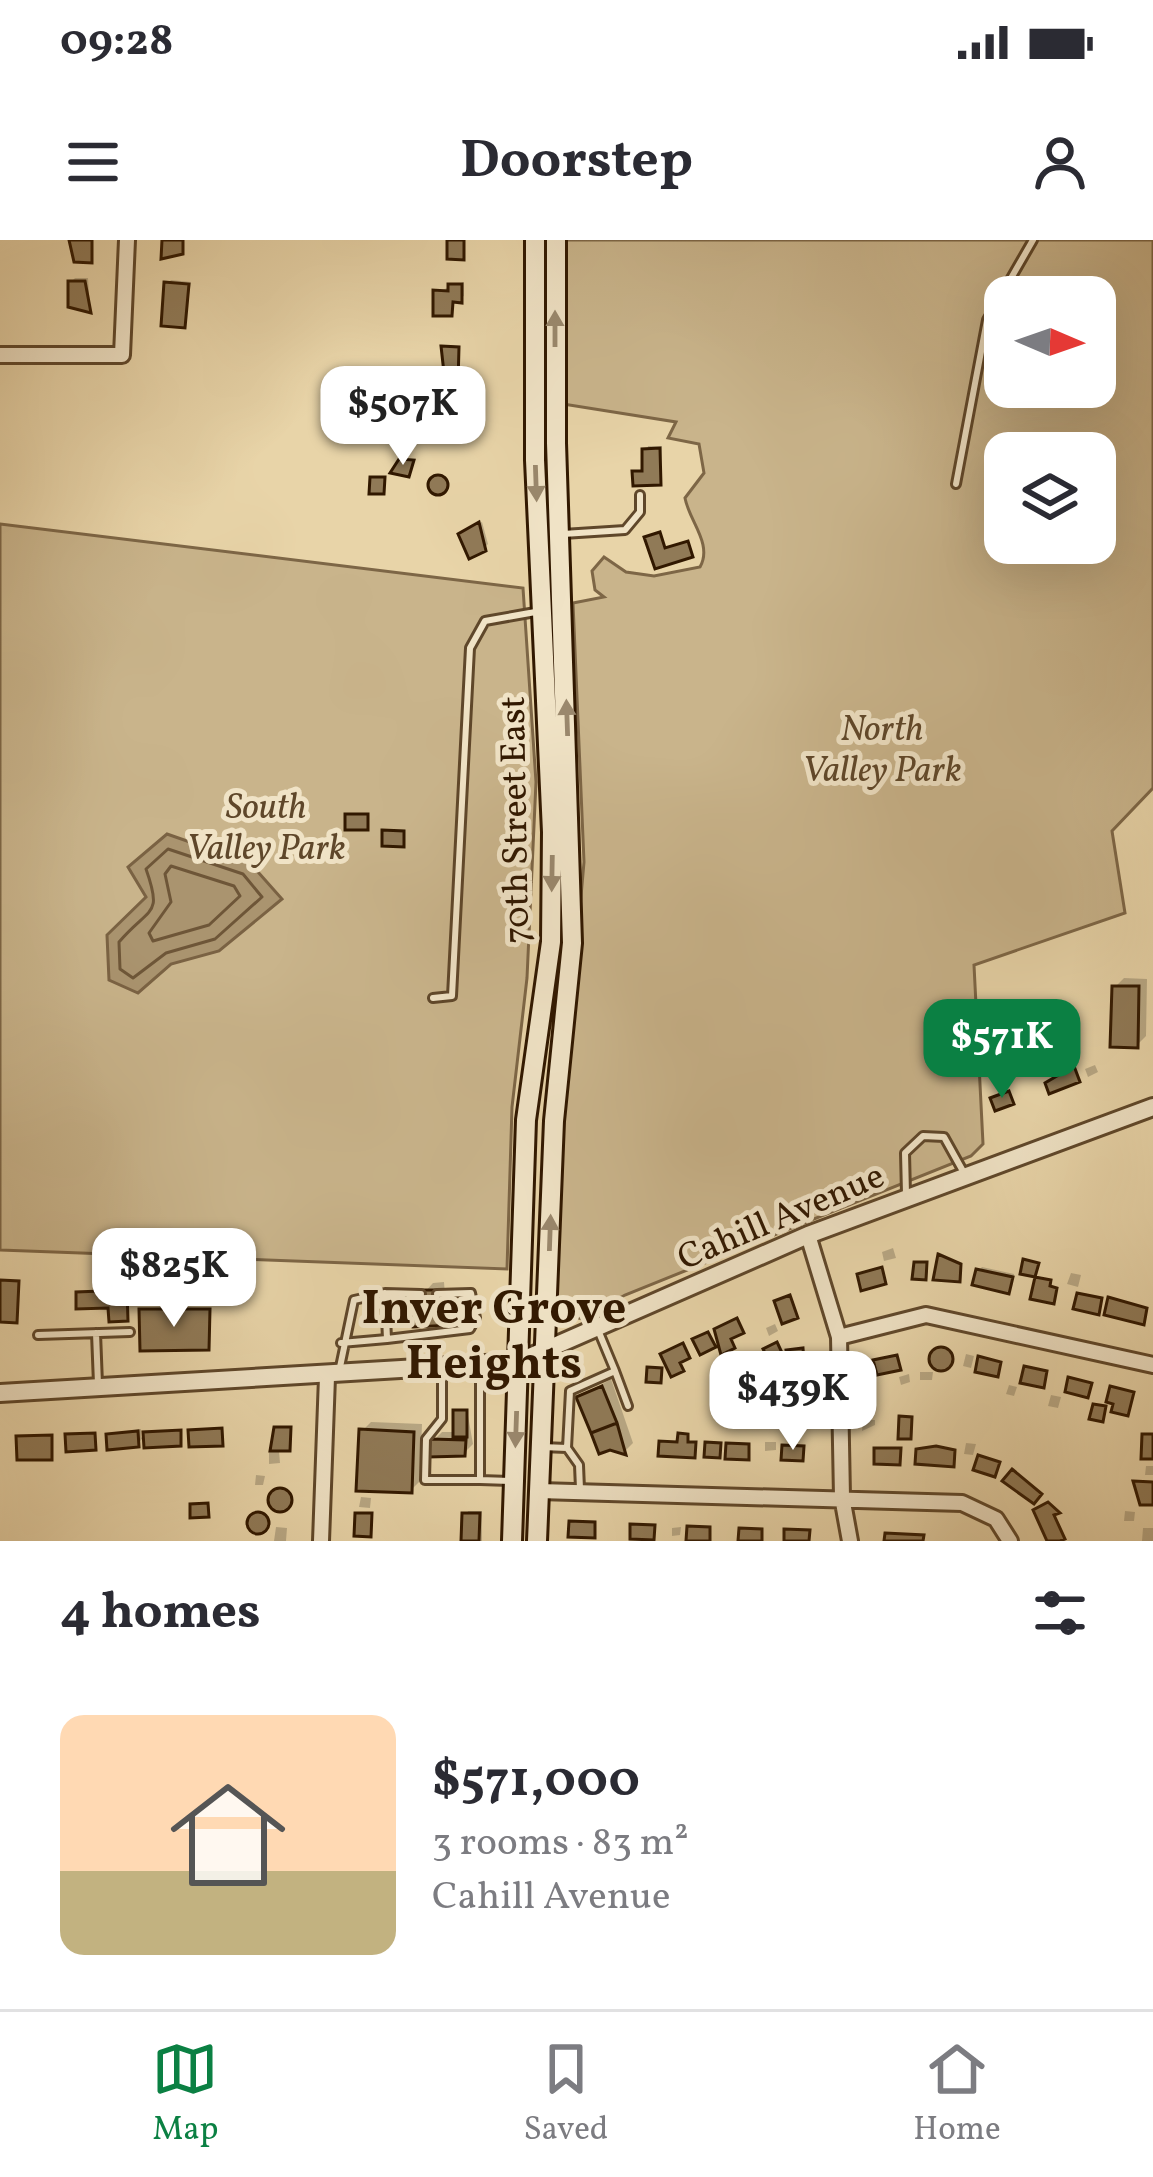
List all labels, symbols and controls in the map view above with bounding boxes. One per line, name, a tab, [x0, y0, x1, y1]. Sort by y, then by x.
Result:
text: 09:28	[60, 11, 173, 74]
text: Doorstep	[460, 125, 693, 200]
icon: menu	[60, 129, 126, 195]
icon: person	[1027, 129, 1093, 195]
north arrow	[984, 276, 1116, 408]
map controls	[984, 276, 1116, 564]
one-way arrow	[546, 309, 565, 347]
pin: $507K	[319, 366, 487, 468]
text: $507K	[347, 378, 459, 432]
button: layers	[984, 432, 1116, 564]
one-way arrow	[527, 465, 546, 503]
street label: 70th Street East	[490, 695, 544, 944]
one-way arrow	[557, 698, 576, 736]
park label: North Valley Park	[802, 706, 962, 797]
park label: South Valley Park	[186, 784, 346, 875]
one-way arrow	[542, 855, 561, 893]
pin: $571K	[918, 999, 1086, 1101]
text: $571K	[950, 1011, 1054, 1065]
street label: Cahill Avenue	[670, 1153, 893, 1285]
one-way arrow	[541, 1213, 560, 1251]
pin: $825K	[90, 1228, 258, 1330]
text: $825K	[119, 1240, 229, 1294]
district label: Inver Grove Heights	[361, 1277, 627, 1399]
pin: $439K	[709, 1351, 877, 1453]
text: $439K	[736, 1363, 850, 1417]
one-way arrow	[506, 1411, 525, 1449]
text: 4 homes	[60, 1578, 261, 1649]
icon: filters	[1027, 1580, 1093, 1646]
text: $571,000	[432, 1746, 640, 1817]
icon: home	[156, 1763, 300, 1907]
text: 3 rooms · 83 m²	[432, 1817, 689, 1871]
text: Cahill Avenue	[432, 1871, 671, 1925]
tab: Map	[152, 2036, 219, 2154]
tab: Saved	[523, 2036, 608, 2154]
tab: Home	[913, 2036, 1001, 2154]

